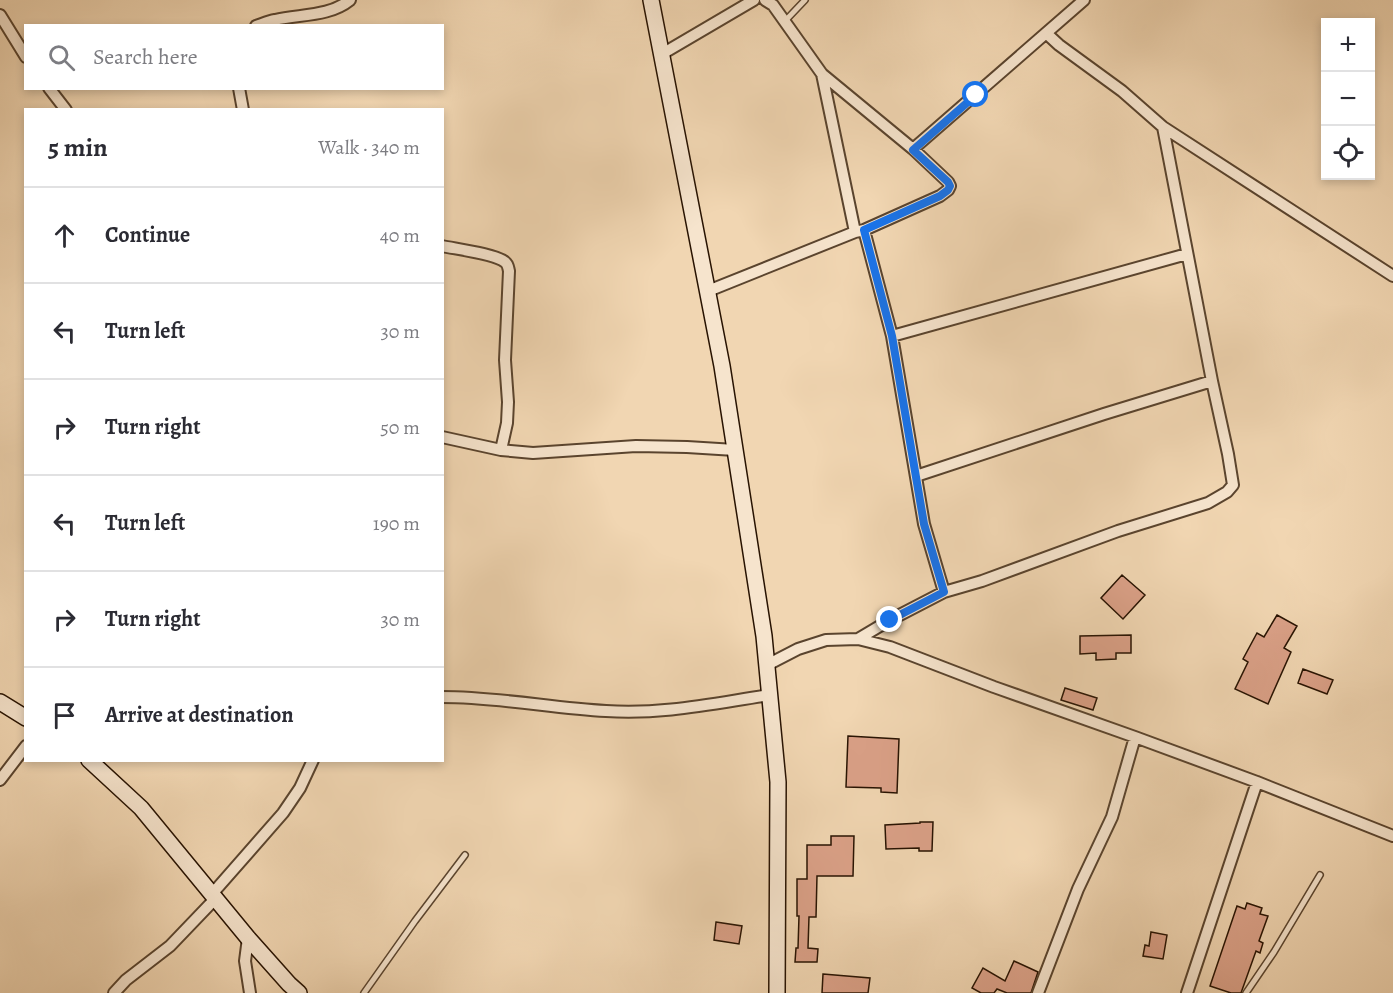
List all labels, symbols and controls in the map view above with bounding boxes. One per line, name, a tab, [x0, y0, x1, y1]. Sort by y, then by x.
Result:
map controls	[1321, 18, 1375, 180]
button: +	[1321, 18, 1375, 72]
search box	[24, 24, 444, 90]
icon: search	[45, 41, 78, 74]
text: Search here	[93, 42, 198, 72]
button: −	[1321, 72, 1375, 126]
route start	[962, 81, 988, 107]
button: locate	[1321, 126, 1375, 180]
text: 5 min	[48, 130, 108, 165]
text: Walk · 340 m	[318, 134, 420, 161]
icon: ahead	[48, 219, 81, 252]
text: Continue	[105, 220, 190, 250]
text: 40 m	[380, 222, 420, 249]
icon: left	[48, 315, 81, 348]
text: Turn left	[105, 316, 185, 346]
text: 30 m	[380, 318, 420, 345]
icon: right	[48, 411, 81, 444]
text: Turn right	[105, 412, 201, 442]
text: 50 m	[380, 414, 420, 441]
icon: left	[48, 507, 81, 540]
text: Turn left	[105, 508, 185, 538]
text: 190 m	[373, 510, 420, 537]
icon: right	[48, 603, 81, 636]
text: Turn right	[105, 604, 201, 634]
text: 30 m	[380, 606, 420, 633]
route end	[876, 606, 902, 632]
icon: arrive	[48, 699, 81, 732]
text: Arrive at destination	[105, 700, 294, 730]

